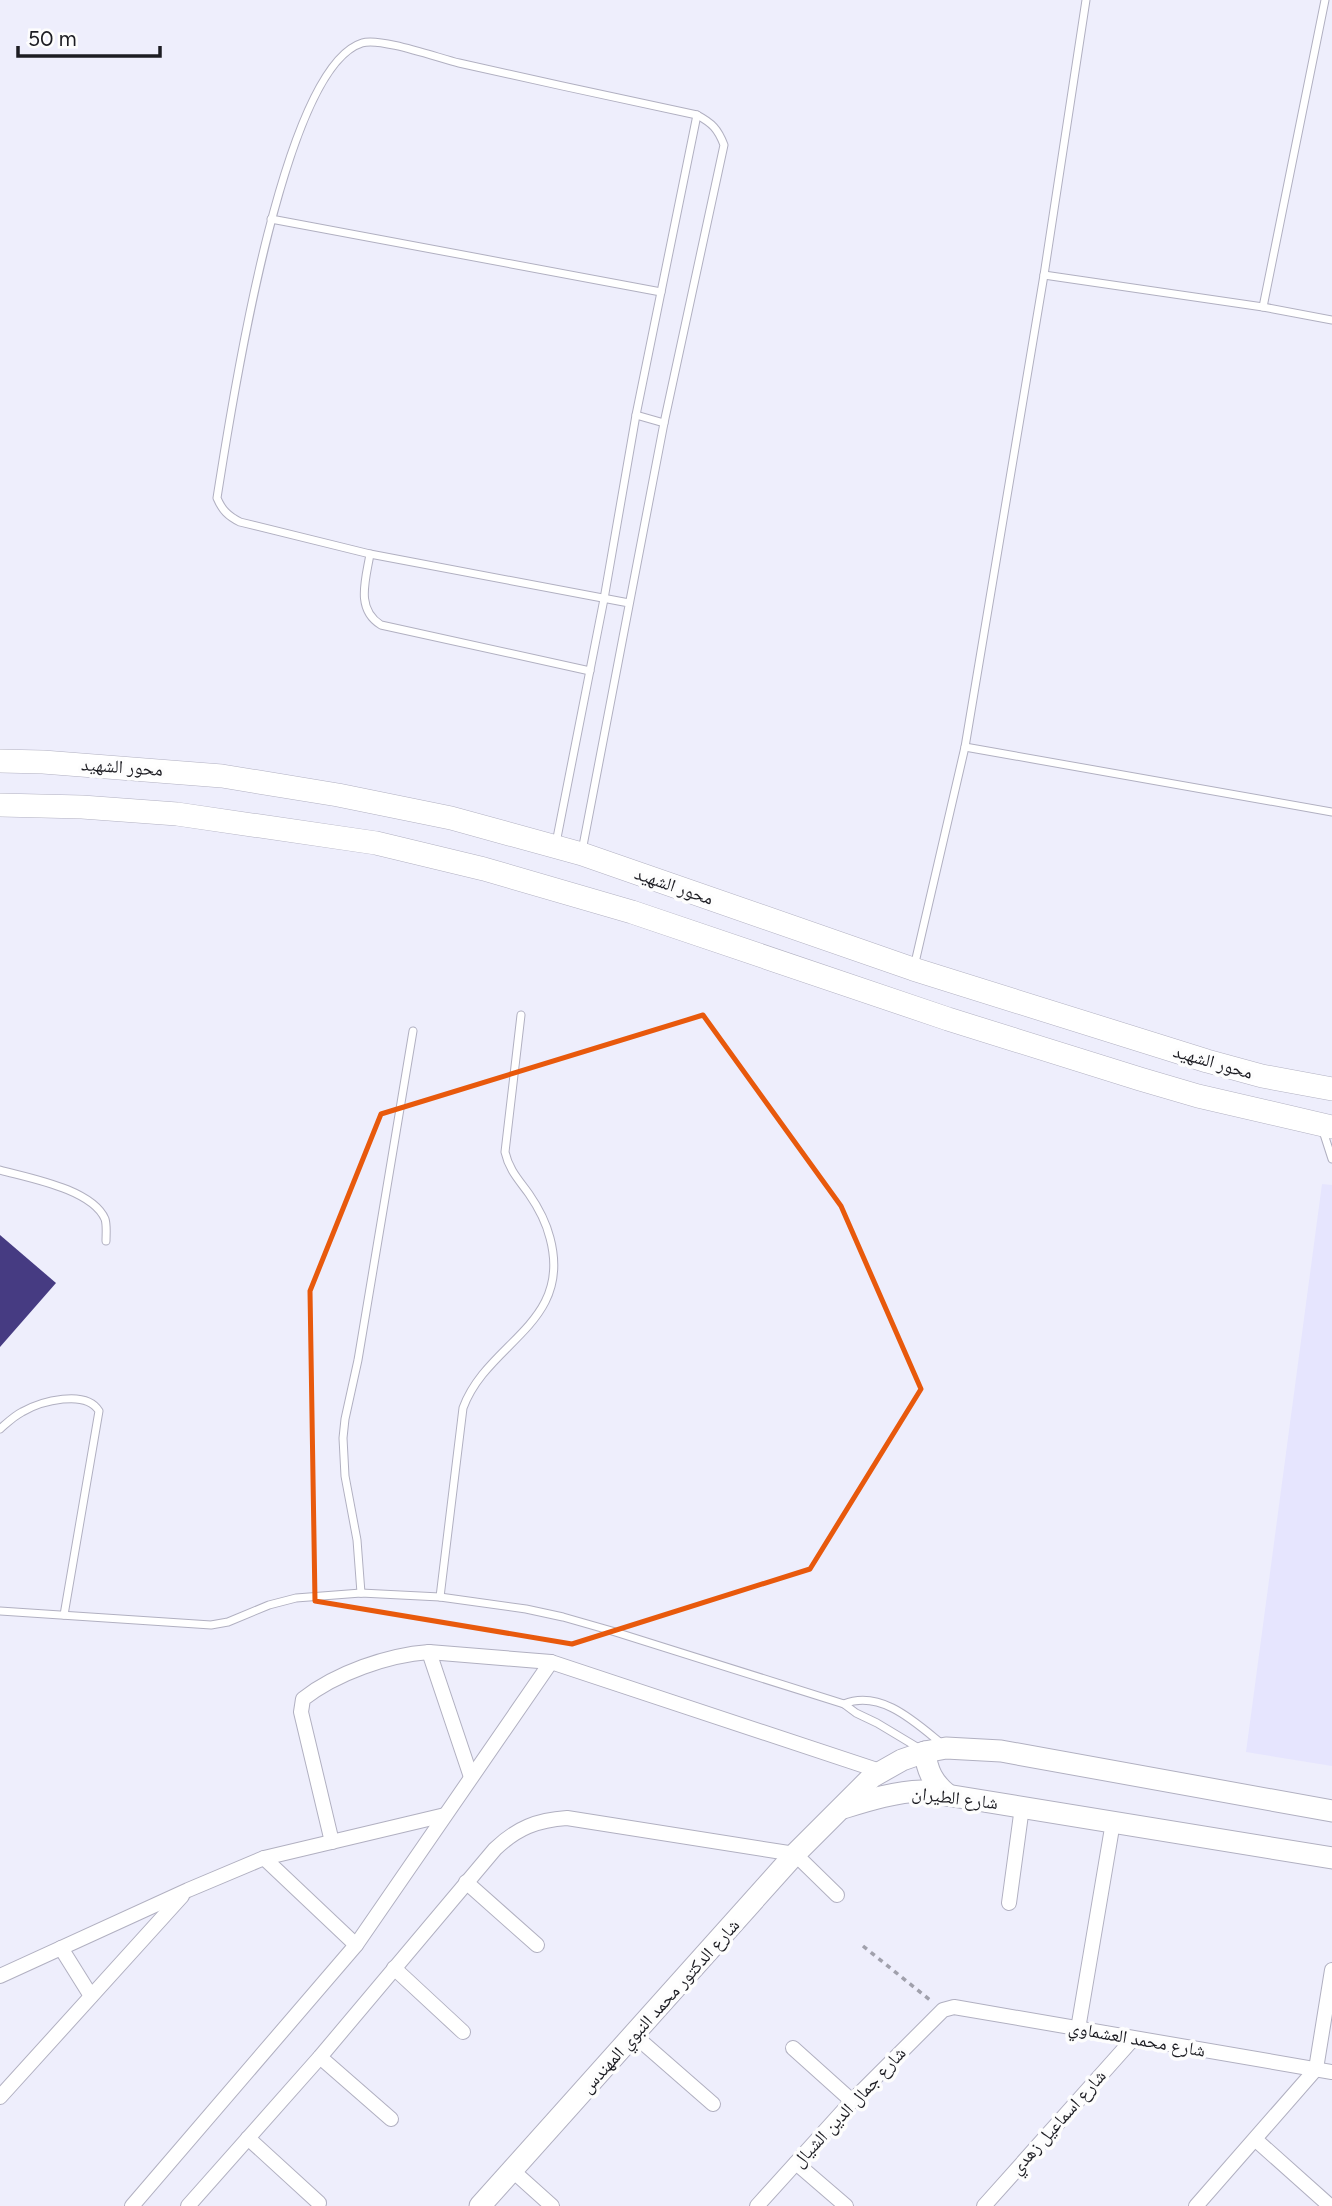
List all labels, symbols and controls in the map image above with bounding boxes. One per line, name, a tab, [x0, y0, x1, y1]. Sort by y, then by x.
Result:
scale bar	[18, 14, 159, 58]
text: 50 m	[28, 26, 77, 51]
street label: محور الشهيد	[80, 753, 164, 781]
street label: محور الشهيد	[632, 862, 716, 910]
street label: محور الشهيد	[1171, 1040, 1255, 1084]
street label: شارع الطيران	[911, 1782, 999, 1814]
street label: شارع الدكتور محمد النبوي المهندس	[576, 1914, 747, 2100]
street label: شارع محمد العشماوي	[1066, 2016, 1207, 2065]
street label: شارع جمال الدين الشيال	[787, 2042, 911, 2172]
street label: شارع اسماعيل زهدي	[1005, 2065, 1113, 2181]

